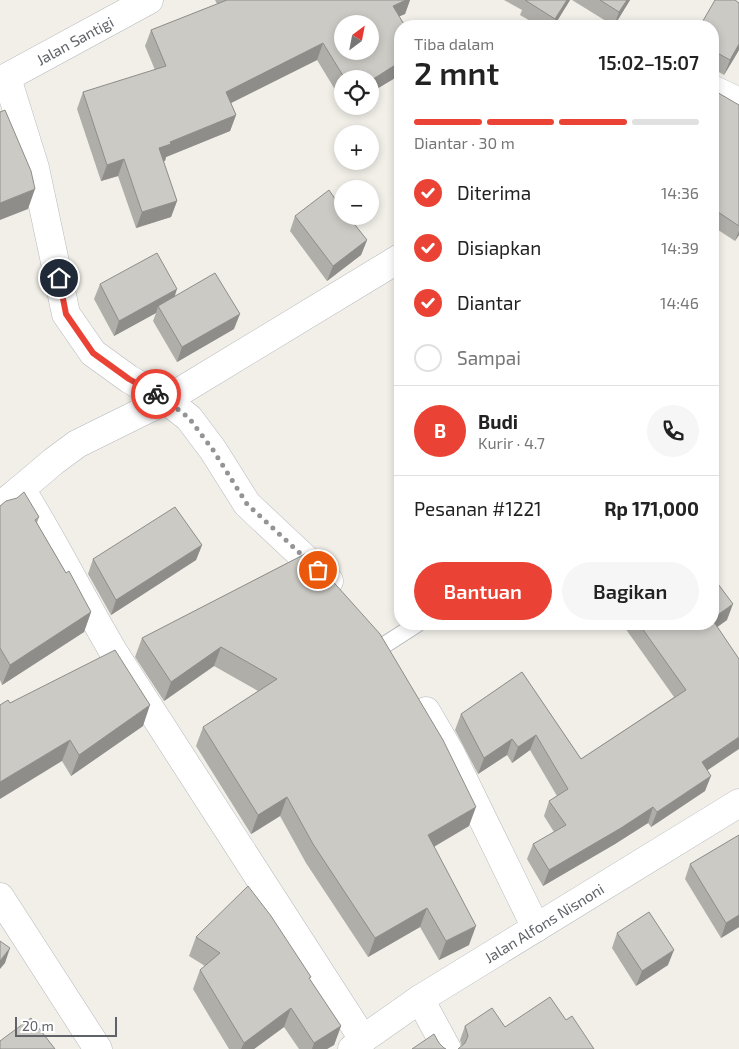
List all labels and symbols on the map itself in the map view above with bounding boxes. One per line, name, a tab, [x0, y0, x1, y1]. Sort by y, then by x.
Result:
street label: Jalan Santigi	[33, 12, 116, 69]
north arrow	[334, 15, 379, 60]
pin	[38, 257, 80, 299]
courier	[131, 369, 181, 419]
pin	[297, 549, 339, 591]
street label: Jalan Alfons Nisnoni	[481, 879, 607, 966]
scale bar	[15, 1014, 118, 1037]

